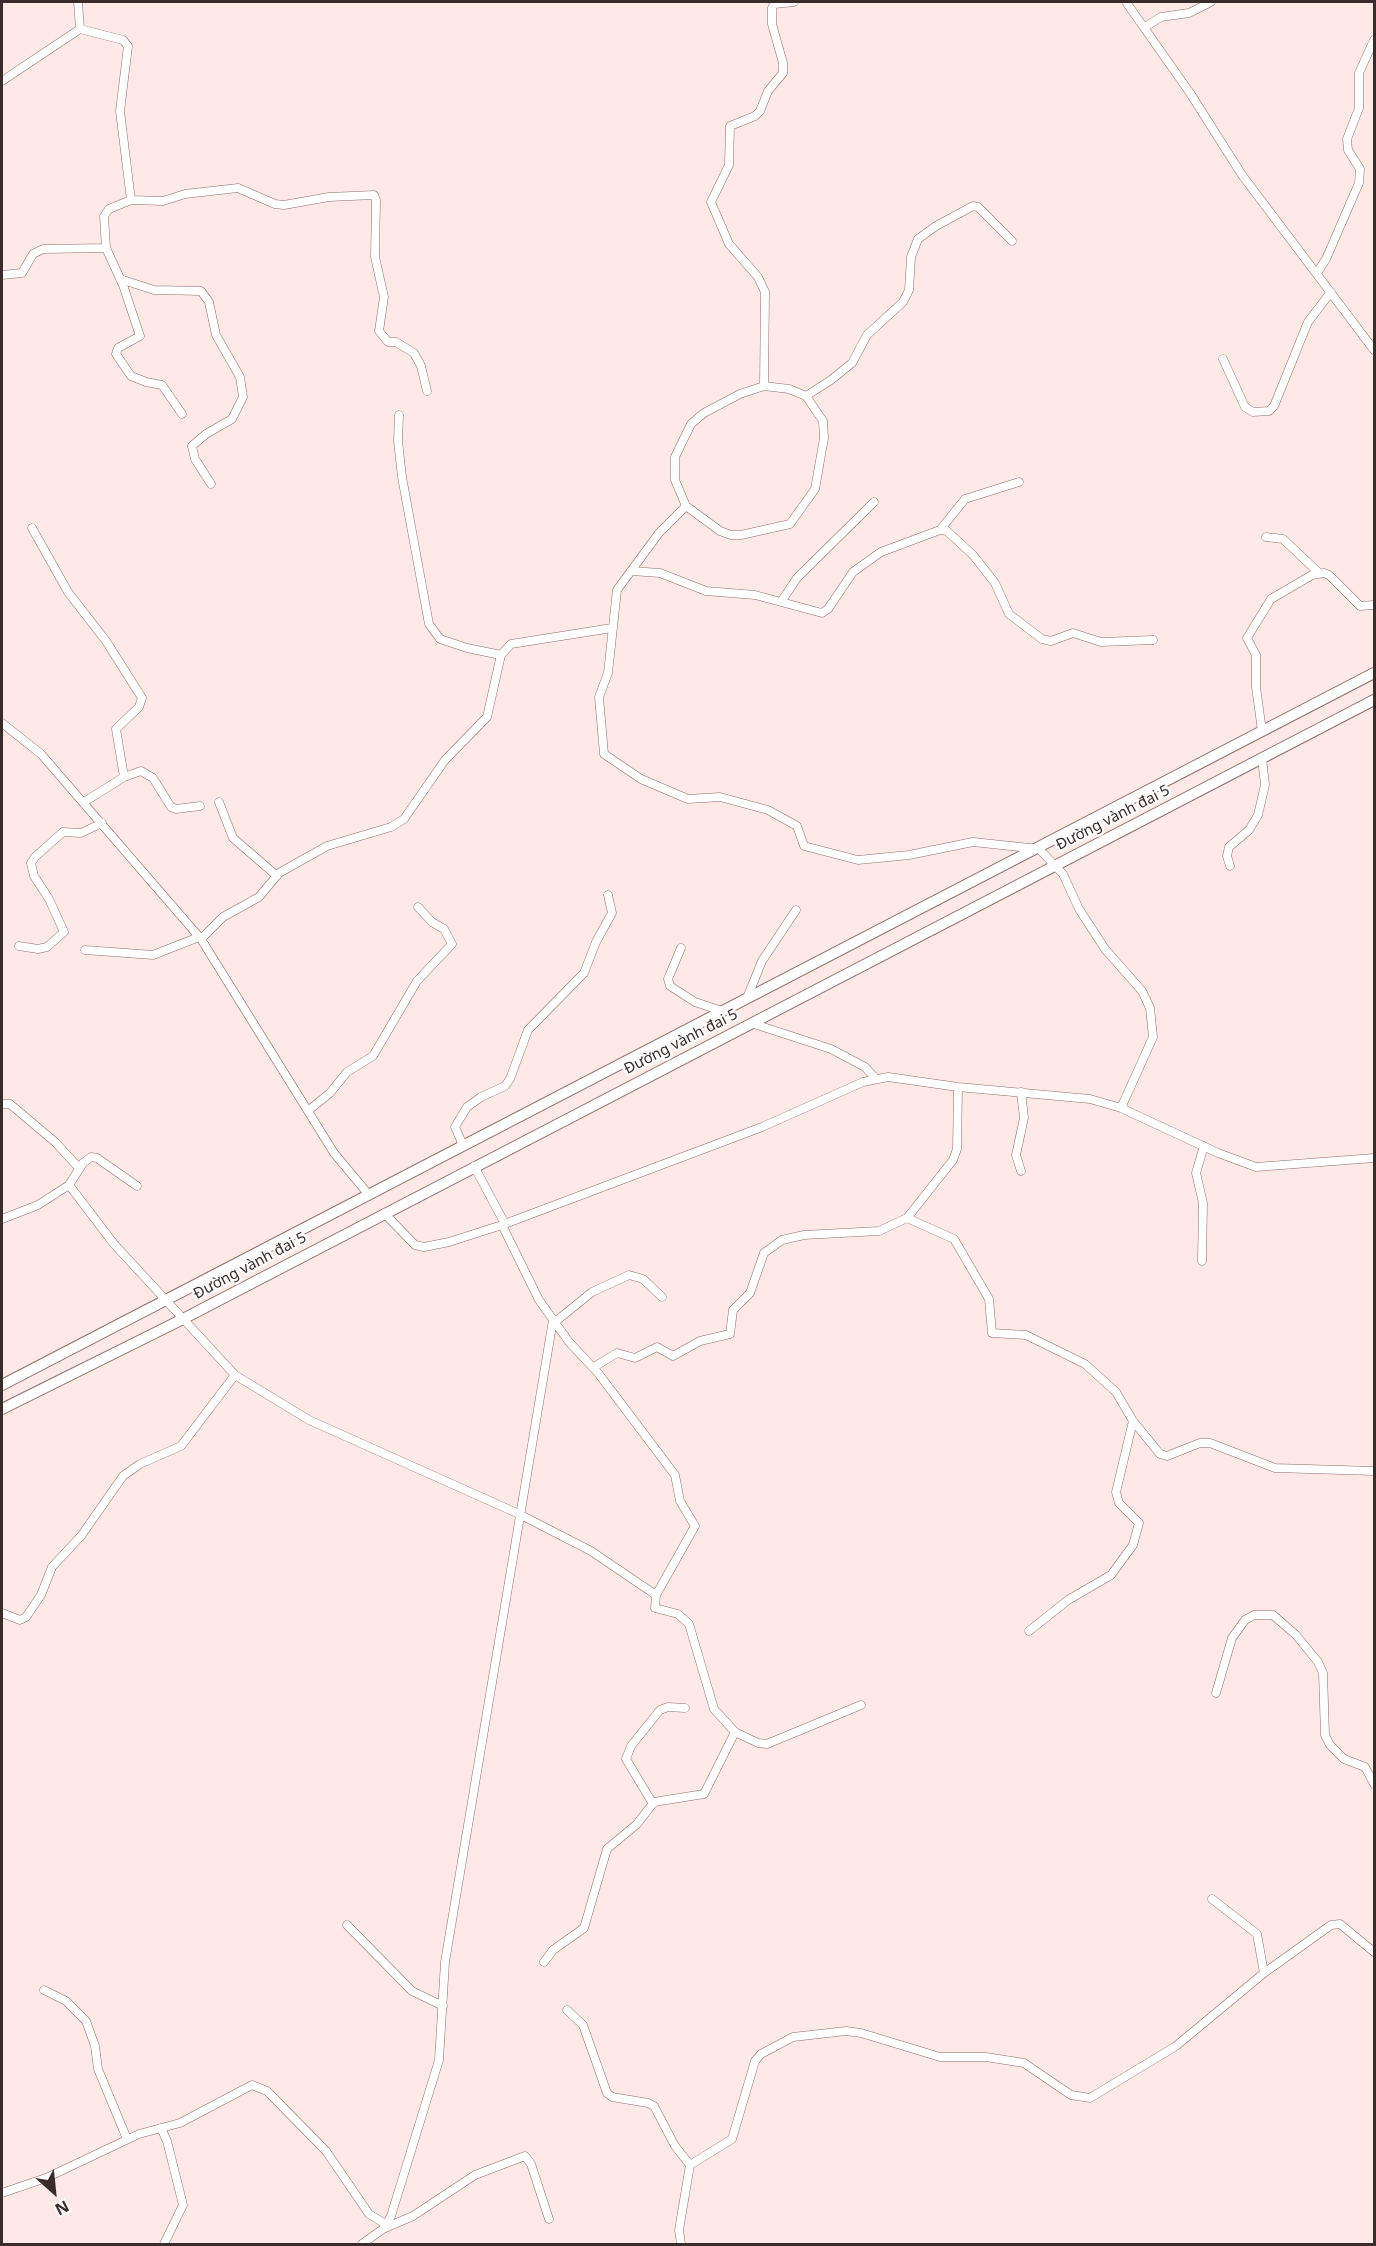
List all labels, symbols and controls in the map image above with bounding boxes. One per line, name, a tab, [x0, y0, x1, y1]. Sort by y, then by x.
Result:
street label: Đường vành đai 5	[1053, 782, 1173, 854]
street label: Đường vành đai 5	[621, 1006, 741, 1078]
street label: Đường vành đai 5	[191, 1229, 309, 1303]
north arrow	[24, 2162, 84, 2222]
text: N	[51, 2195, 73, 2221]

